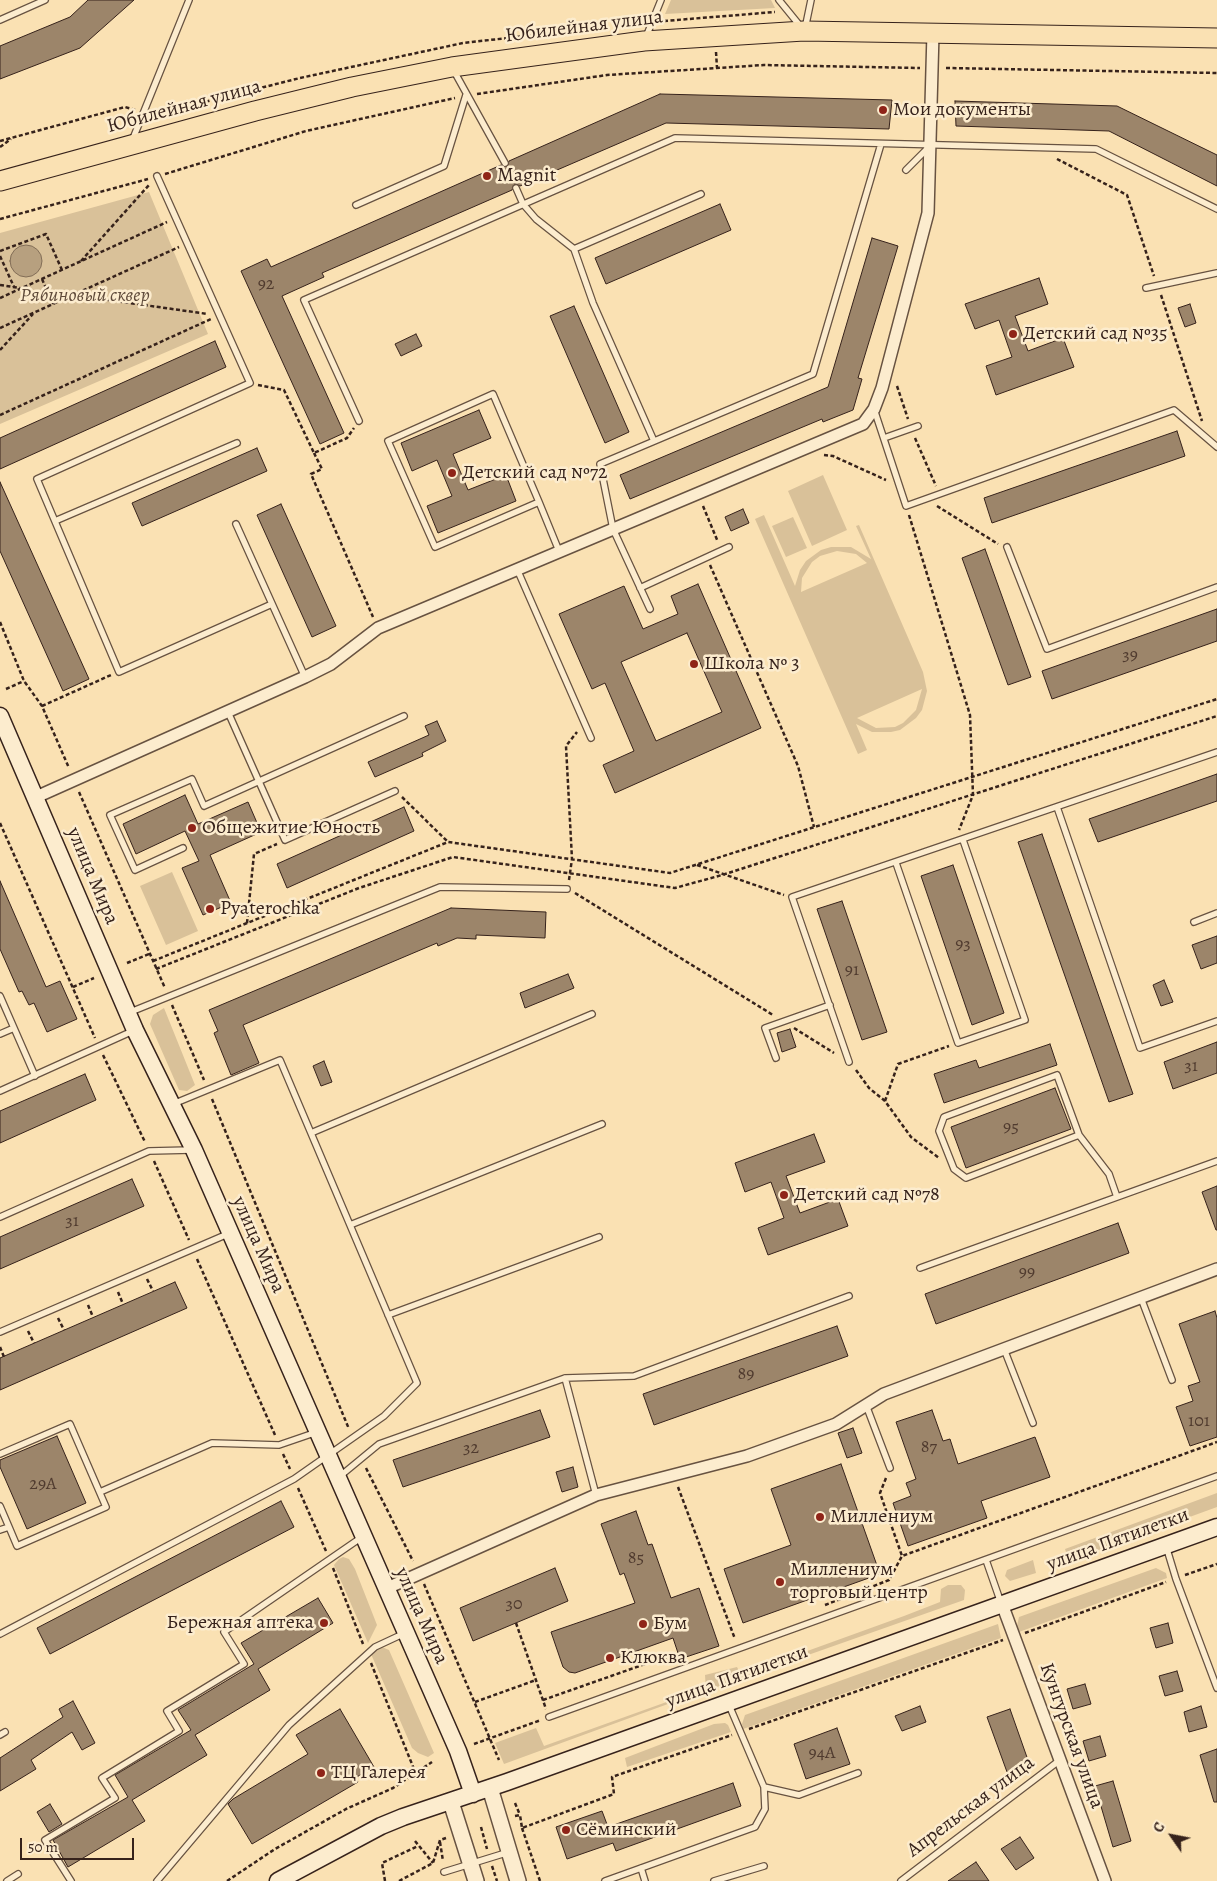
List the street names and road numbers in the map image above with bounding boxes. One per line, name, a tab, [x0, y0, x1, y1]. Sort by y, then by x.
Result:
street label: Юбилейная улица	[504, 5, 664, 49]
street label: Юбилейная улица	[104, 75, 264, 139]
street label: улица Мира	[61, 824, 123, 928]
street label: улица Мира	[226, 1193, 290, 1297]
street label: улица Пятилетки	[1044, 1503, 1192, 1577]
street label: улица Мира	[389, 1564, 453, 1668]
street label: улица Пятилетки	[663, 1640, 811, 1714]
street label: Кунгурская улица	[1034, 1660, 1108, 1812]
street label: Апрельская улица	[902, 1751, 1040, 1863]

